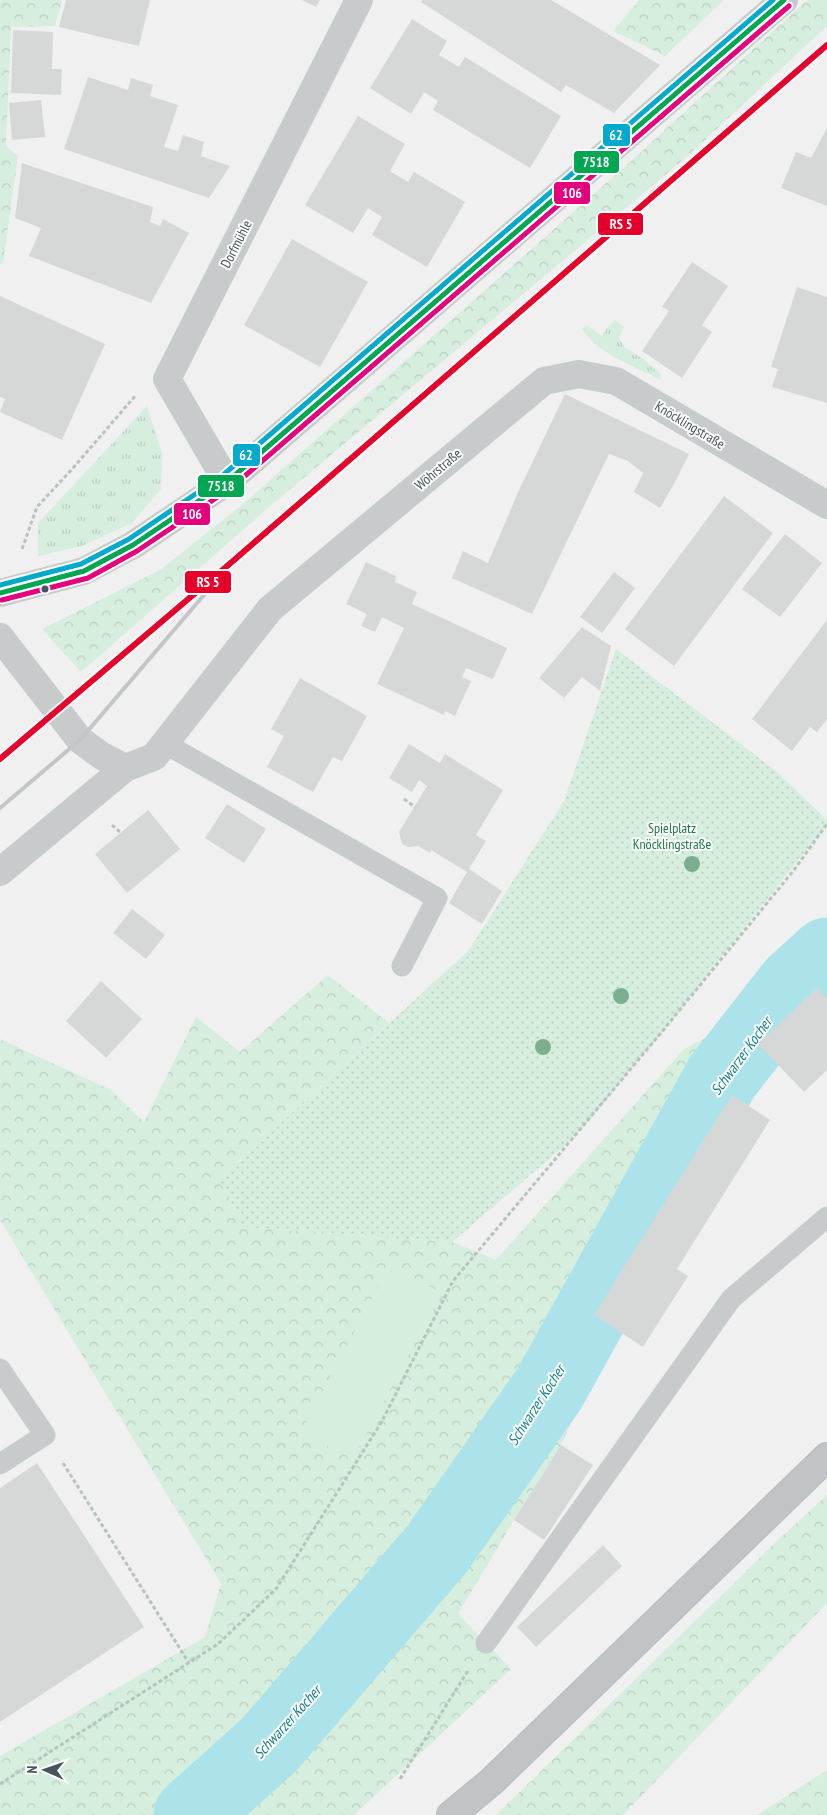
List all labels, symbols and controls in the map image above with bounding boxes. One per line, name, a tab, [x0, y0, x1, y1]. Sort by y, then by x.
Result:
line badge: 62	[602, 123, 631, 147]
text: 62	[609, 126, 623, 144]
line badge: 7518	[573, 150, 620, 174]
text: 7518	[583, 153, 609, 171]
line badge: 106	[553, 181, 591, 205]
text: 106	[562, 184, 582, 202]
line badge: RS 5	[597, 212, 644, 236]
text: RS 5	[610, 215, 632, 233]
street label: Dorfmühle	[216, 217, 256, 271]
street label: Knöcklingstraße	[652, 397, 728, 453]
line badge: 62	[232, 443, 261, 467]
street label: Wöhrstraße	[411, 444, 465, 494]
text: 62	[239, 446, 253, 464]
line badge: 7518	[197, 474, 245, 498]
text: 7518	[208, 477, 234, 495]
line badge: 106	[173, 502, 211, 526]
text: 106	[182, 505, 202, 523]
line badge: RS 5	[184, 570, 232, 594]
text: RS 5	[197, 573, 219, 591]
unlabelled marker	[40, 584, 50, 594]
park label: Spielplatz Knöcklingstraße	[633, 819, 711, 853]
water label: Schwarzer Kocher	[706, 1012, 777, 1099]
water label: Schwarzer Kocher	[503, 1360, 570, 1449]
water label: Schwarzer Kocher	[249, 1680, 326, 1762]
north arrow	[20, 1745, 70, 1795]
text: N	[23, 1765, 41, 1774]

